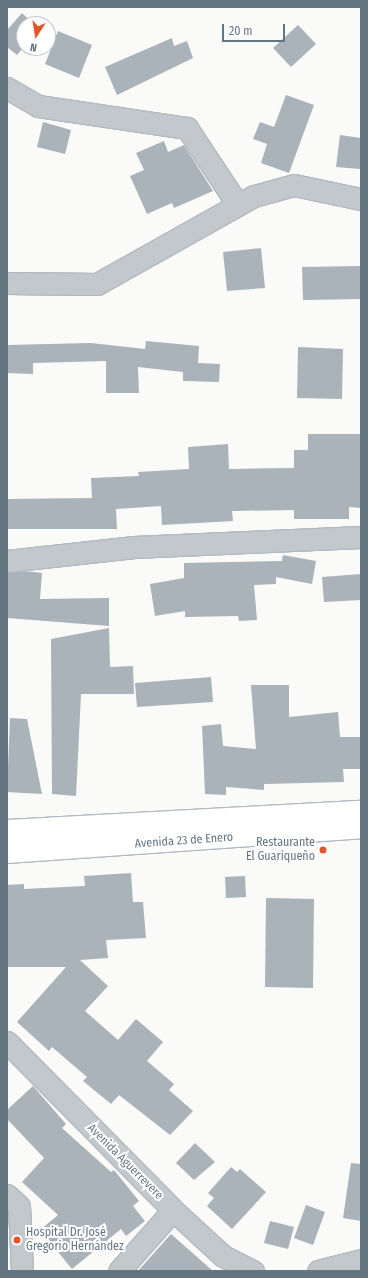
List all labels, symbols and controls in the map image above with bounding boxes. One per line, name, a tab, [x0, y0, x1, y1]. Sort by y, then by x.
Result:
north arrow	[16, 16, 56, 56]
scale bar	[224, 16, 287, 42]
text: 20 m	[229, 24, 253, 38]
text: N	[29, 40, 38, 54]
street label: Avenida 23 de Enero	[134, 830, 234, 852]
place label: Restaurante El Guariqueño	[246, 836, 315, 864]
marker: Restaurante El Guariqueño	[318, 845, 328, 855]
street label: Avenida Aguerrevere	[84, 1121, 166, 1203]
place label: Hospital Dr. José Gregorio Hernández	[26, 1226, 124, 1254]
marker: Hospital Dr. José Gregorio Hernández	[11, 1234, 23, 1246]

